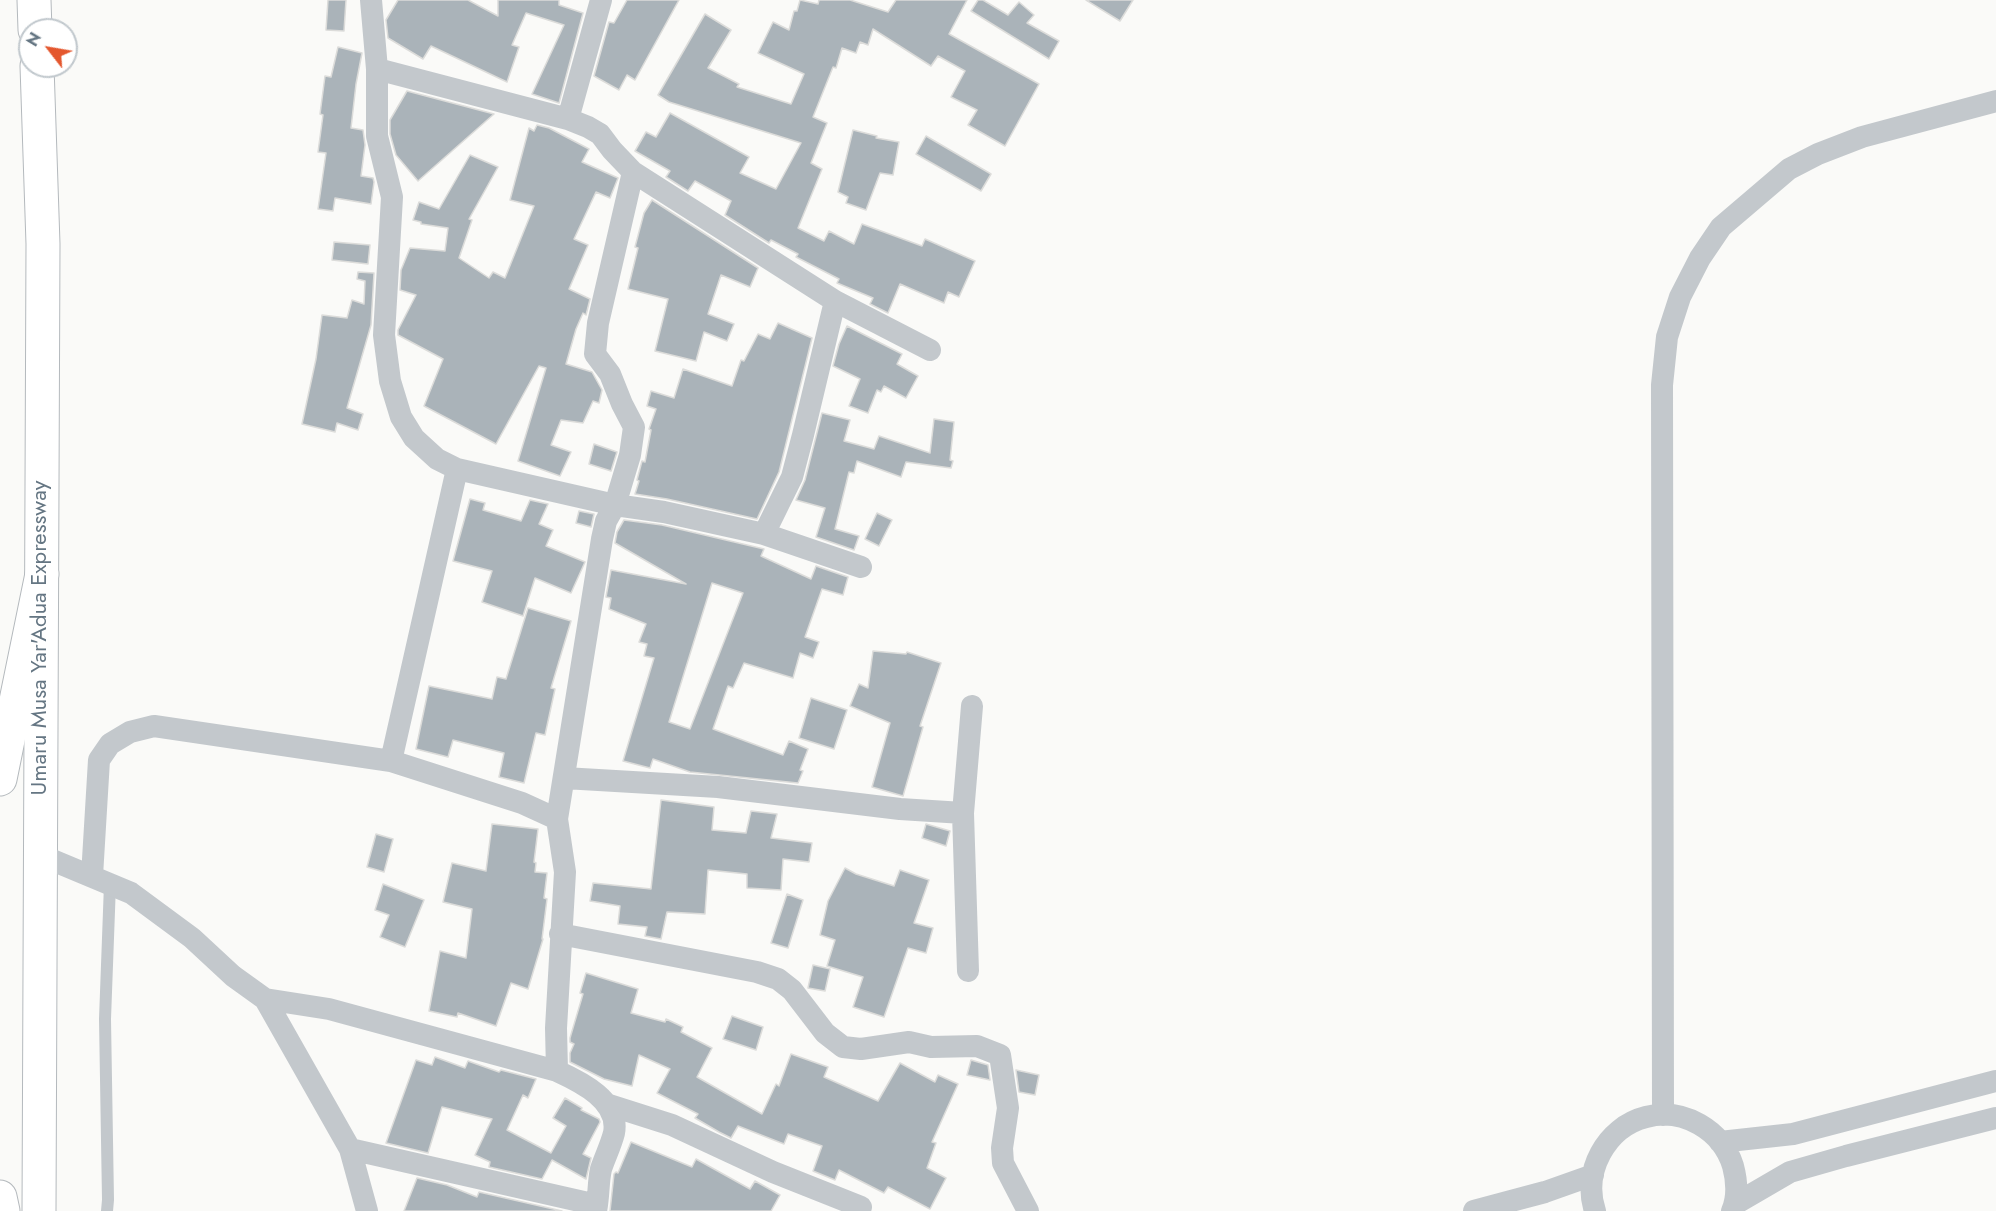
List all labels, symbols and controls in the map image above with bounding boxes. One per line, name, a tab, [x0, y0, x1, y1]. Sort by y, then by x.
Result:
north arrow	[18, 18, 78, 78]
text: N	[21, 28, 47, 51]
street label: Umaru Musa Yar'Adua Expressway	[28, 481, 54, 795]

